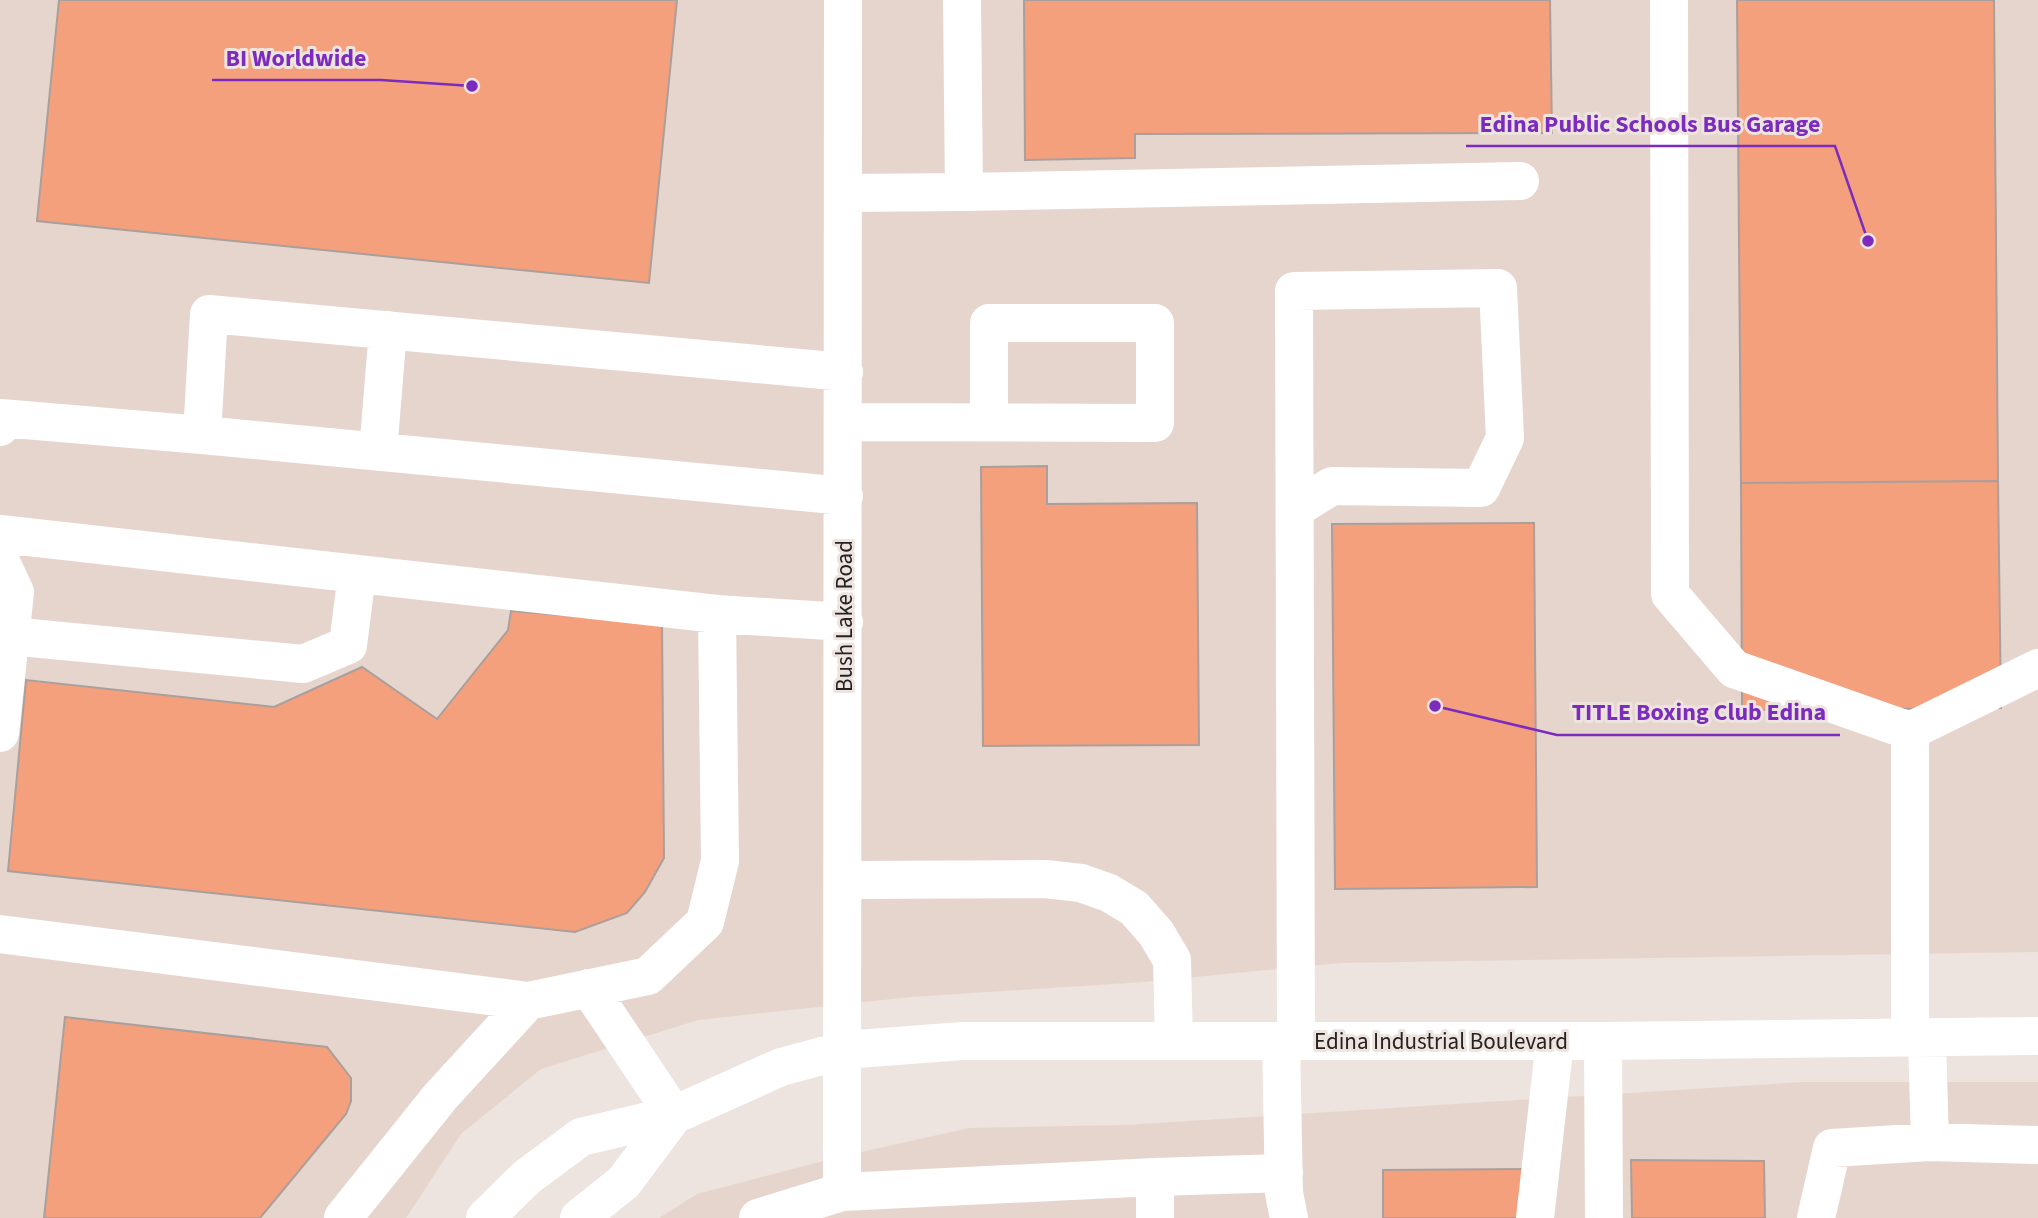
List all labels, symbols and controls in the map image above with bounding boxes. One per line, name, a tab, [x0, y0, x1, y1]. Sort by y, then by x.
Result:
callout: BI Worldwide	[212, 35, 381, 80]
text: BI Worldwide	[226, 41, 366, 76]
callout: Edina Public Schools Bus Garage	[1466, 101, 1835, 146]
text: Edina Public Schools Bus Garage	[1480, 107, 1820, 142]
street label: Bush Lake Road	[828, 540, 861, 692]
callout: TITLE Boxing Club Edina	[1557, 690, 1840, 735]
text: TITLE Boxing Club Edina	[1572, 695, 1826, 730]
street label: Edina Industrial Boulevard	[1314, 1025, 1568, 1058]

